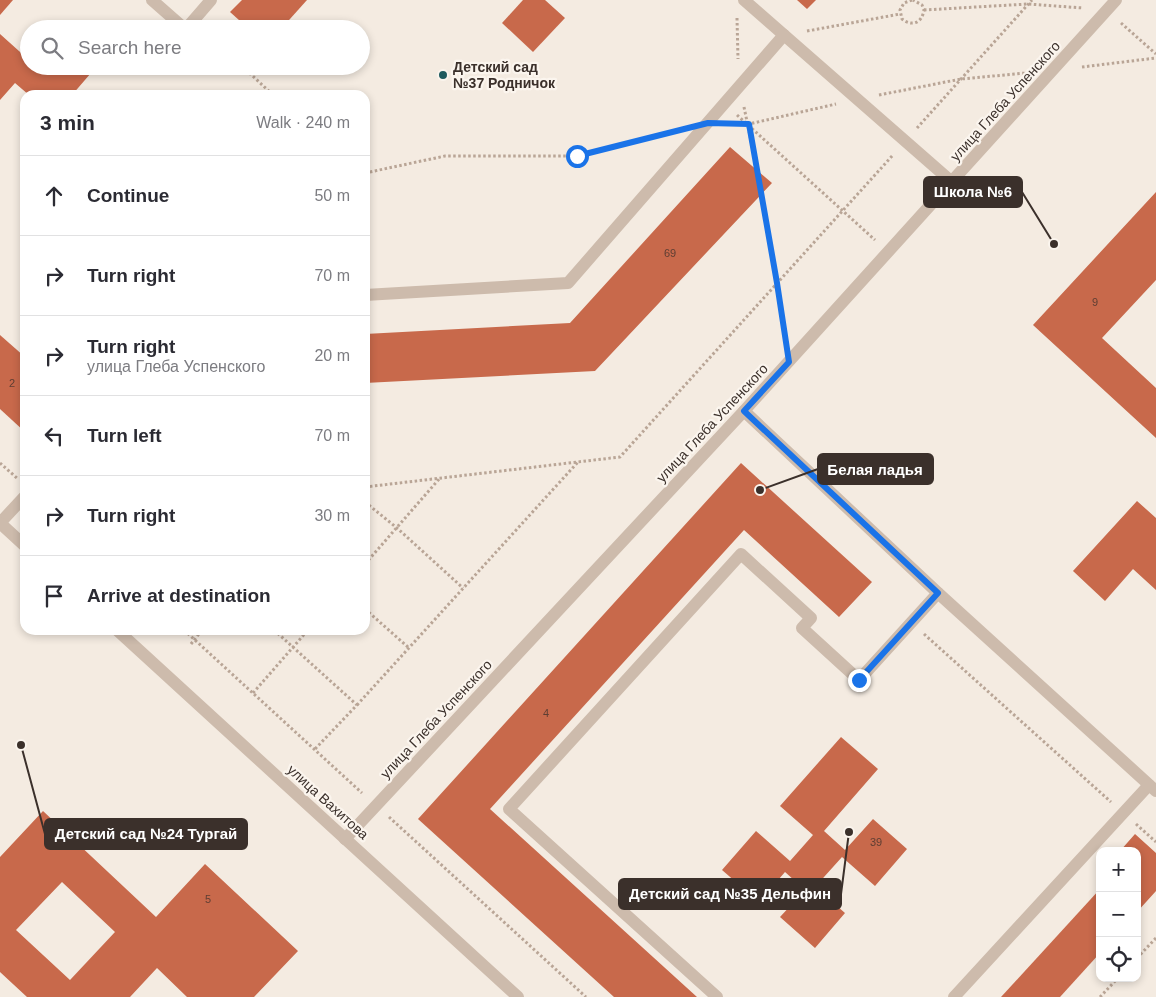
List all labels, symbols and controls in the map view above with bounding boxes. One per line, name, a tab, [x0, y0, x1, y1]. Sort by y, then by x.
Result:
search box	[20, 20, 370, 75]
icon: search	[38, 34, 66, 62]
text: Search here	[78, 37, 182, 58]
street label: улица Глеба Успенского	[947, 38, 1063, 164]
place label: Детский сад №37 Родничок	[453, 59, 556, 91]
marker: Детский сад №37 Родничок	[437, 69, 449, 81]
text: 3 min	[40, 111, 95, 134]
text: Walk · 240 m	[256, 114, 350, 131]
route start	[566, 145, 589, 168]
callout: Школа №6	[924, 177, 1022, 207]
icon: ahead	[40, 182, 68, 210]
text: Школа №6	[934, 183, 1012, 200]
text: Continue	[87, 185, 169, 206]
text: 50 m	[314, 187, 350, 204]
house number: 69	[664, 247, 676, 259]
icon: right	[40, 262, 68, 290]
text: Turn right	[87, 265, 175, 286]
text: 70 m	[314, 267, 350, 284]
house number: 9	[1092, 296, 1098, 308]
text: Turn right	[87, 336, 175, 357]
icon: right	[40, 342, 68, 370]
text: 20 m	[314, 347, 350, 364]
text: улица Глеба Успенского	[87, 358, 265, 375]
street label: улица Глеба Успенского	[653, 360, 771, 486]
house number: 2	[9, 377, 15, 389]
icon: left	[40, 422, 68, 450]
text: Turn left	[87, 425, 162, 446]
text: 70 m	[314, 427, 350, 444]
callout: Белая ладья	[818, 454, 933, 484]
text: Белая ладья	[827, 461, 923, 478]
icon: right	[40, 502, 68, 530]
text: Turn right	[87, 505, 175, 526]
text: 30 m	[314, 507, 350, 524]
icon: arrive	[40, 582, 68, 610]
text: Arrive at destination	[87, 585, 271, 606]
street label: улица Глеба Успенского	[377, 656, 495, 782]
route end	[848, 669, 871, 692]
house number: 4	[543, 707, 549, 719]
street label: улица Вахитова	[284, 761, 372, 843]
callout: Детский сад №24 Тургай	[45, 819, 247, 849]
text: Детский сад №24 Тургай	[55, 825, 237, 842]
house number: 39	[870, 836, 882, 848]
map controls	[1096, 847, 1141, 982]
button: +	[1096, 847, 1141, 892]
callout: Детский сад №35 Дельфин	[619, 879, 841, 909]
text: Детский сад №35 Дельфин	[629, 885, 831, 902]
button: −	[1096, 892, 1141, 937]
house number: 5	[205, 893, 211, 905]
button: locate	[1096, 937, 1141, 982]

